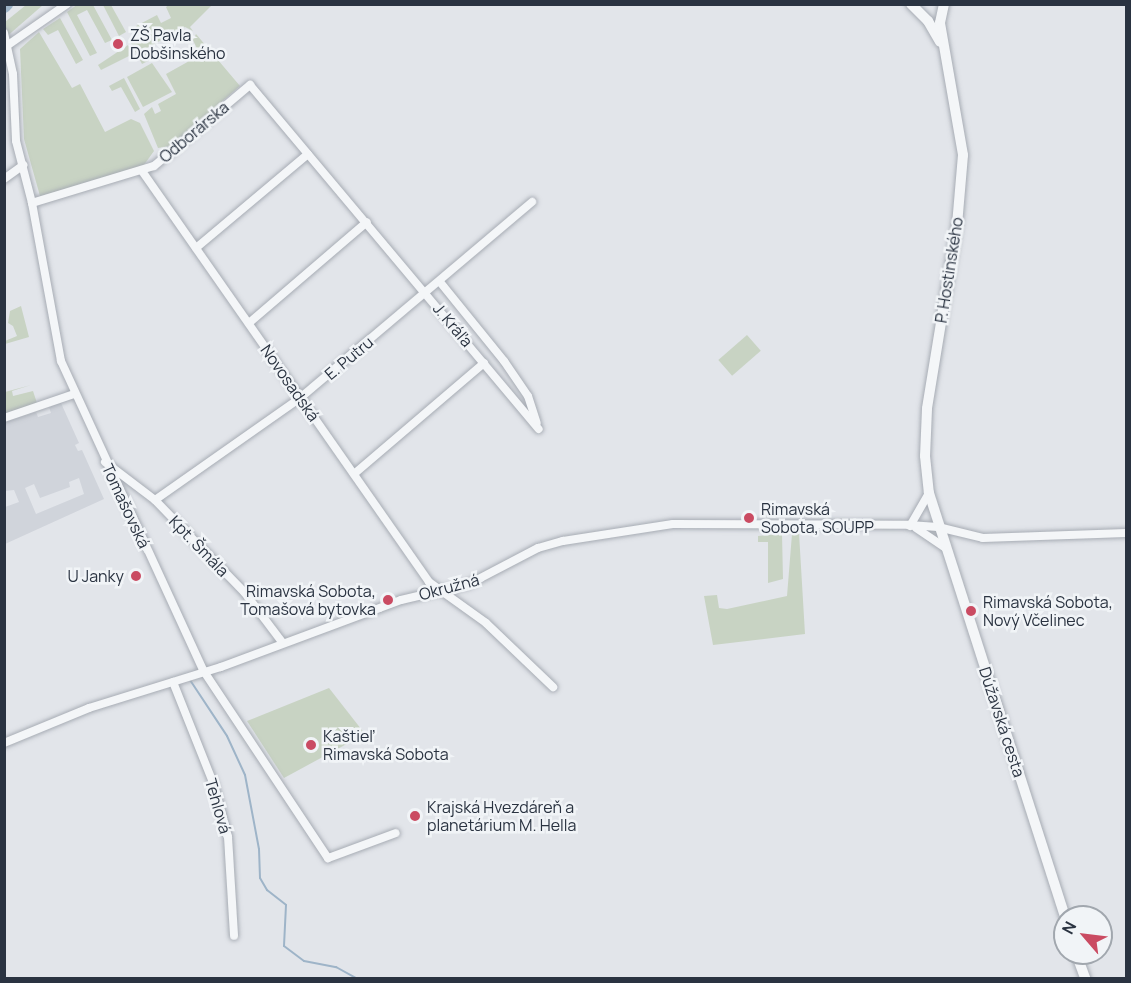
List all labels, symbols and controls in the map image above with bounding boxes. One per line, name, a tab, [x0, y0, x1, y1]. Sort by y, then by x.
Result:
place label: ZŠ Pavla Dobšinského	[130, 25, 226, 63]
marker: ZŠ Pavla Dobšinského	[111, 37, 125, 51]
street label: Odborárska	[155, 97, 233, 167]
street label: P. Hostinského	[931, 216, 967, 324]
street label: J. Kráľa	[429, 299, 477, 351]
street label: E. Putru	[321, 332, 377, 384]
street label: Novosadská	[257, 341, 323, 425]
street label: Tomašovská	[98, 461, 154, 551]
place label: Rimavská Sobota, SOUPP	[761, 499, 874, 537]
street label: Kpt. Šmála	[165, 511, 233, 581]
marker: Rimavská Sobota, SOUPP	[742, 511, 756, 525]
place label: U Janky	[67, 566, 124, 586]
marker: U Janky	[129, 569, 143, 583]
street label: Okružná	[417, 570, 481, 604]
place label: Rimavská Sobota, Tomašová bytovka	[240, 581, 376, 619]
place label: Rimavská Sobota, Nový Včelinec	[983, 592, 1113, 630]
marker: Rimavská Sobota, Tomašová bytovka	[381, 593, 395, 607]
marker: Rimavská Sobota, Nový Včelinec	[964, 604, 978, 618]
street label: Dúžavská cesta	[975, 664, 1029, 780]
place label: Kaštieľ Rimavská Sobota	[323, 726, 449, 764]
marker: Kaštieľ Rimavská Sobota	[304, 738, 318, 752]
street label: Tehlová	[201, 776, 235, 836]
place label: Krajská Hvezdáreň a planetárium M. Hella	[427, 797, 576, 835]
marker: Krajská Hvezdáreň a planetárium M. Hella	[408, 809, 422, 823]
north arrow	[1053, 905, 1113, 965]
text: N	[1056, 917, 1081, 938]

